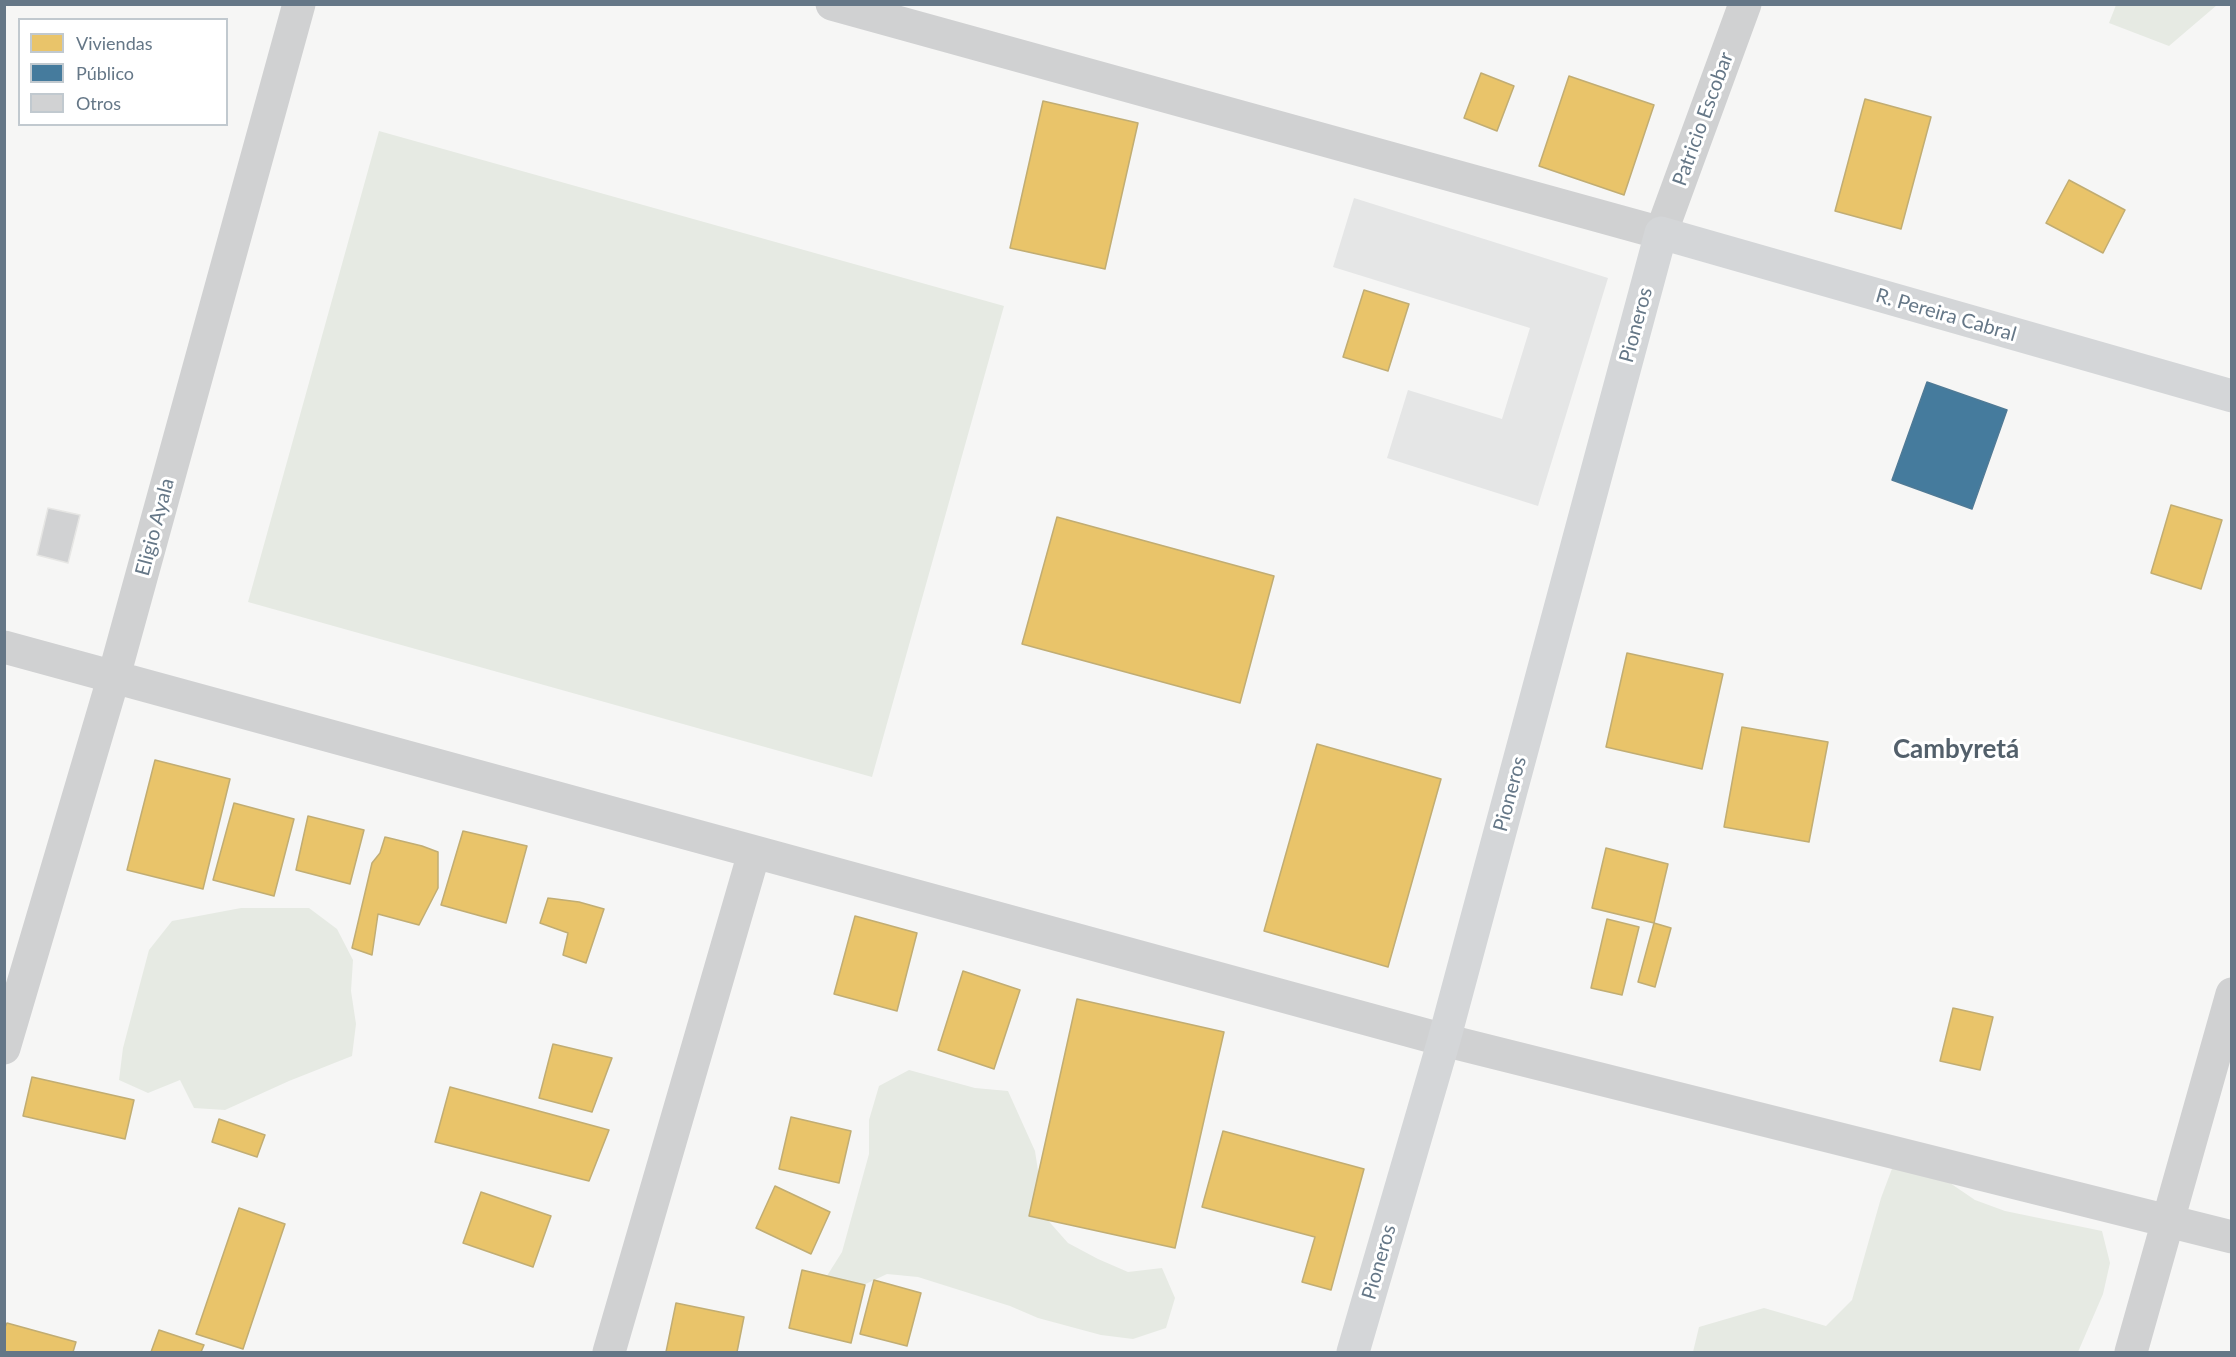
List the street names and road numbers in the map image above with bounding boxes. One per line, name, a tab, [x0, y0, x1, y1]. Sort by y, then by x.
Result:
street label: Patricio Escobar	[1668, 49, 1738, 189]
street label: R. Pereira Cabral	[1873, 283, 2019, 347]
street label: Pioneros	[1614, 285, 1658, 365]
street label: Eligio Ayala	[130, 476, 180, 578]
street label: Pioneros	[1488, 754, 1532, 834]
street label: Pioneros	[1357, 1222, 1401, 1302]

